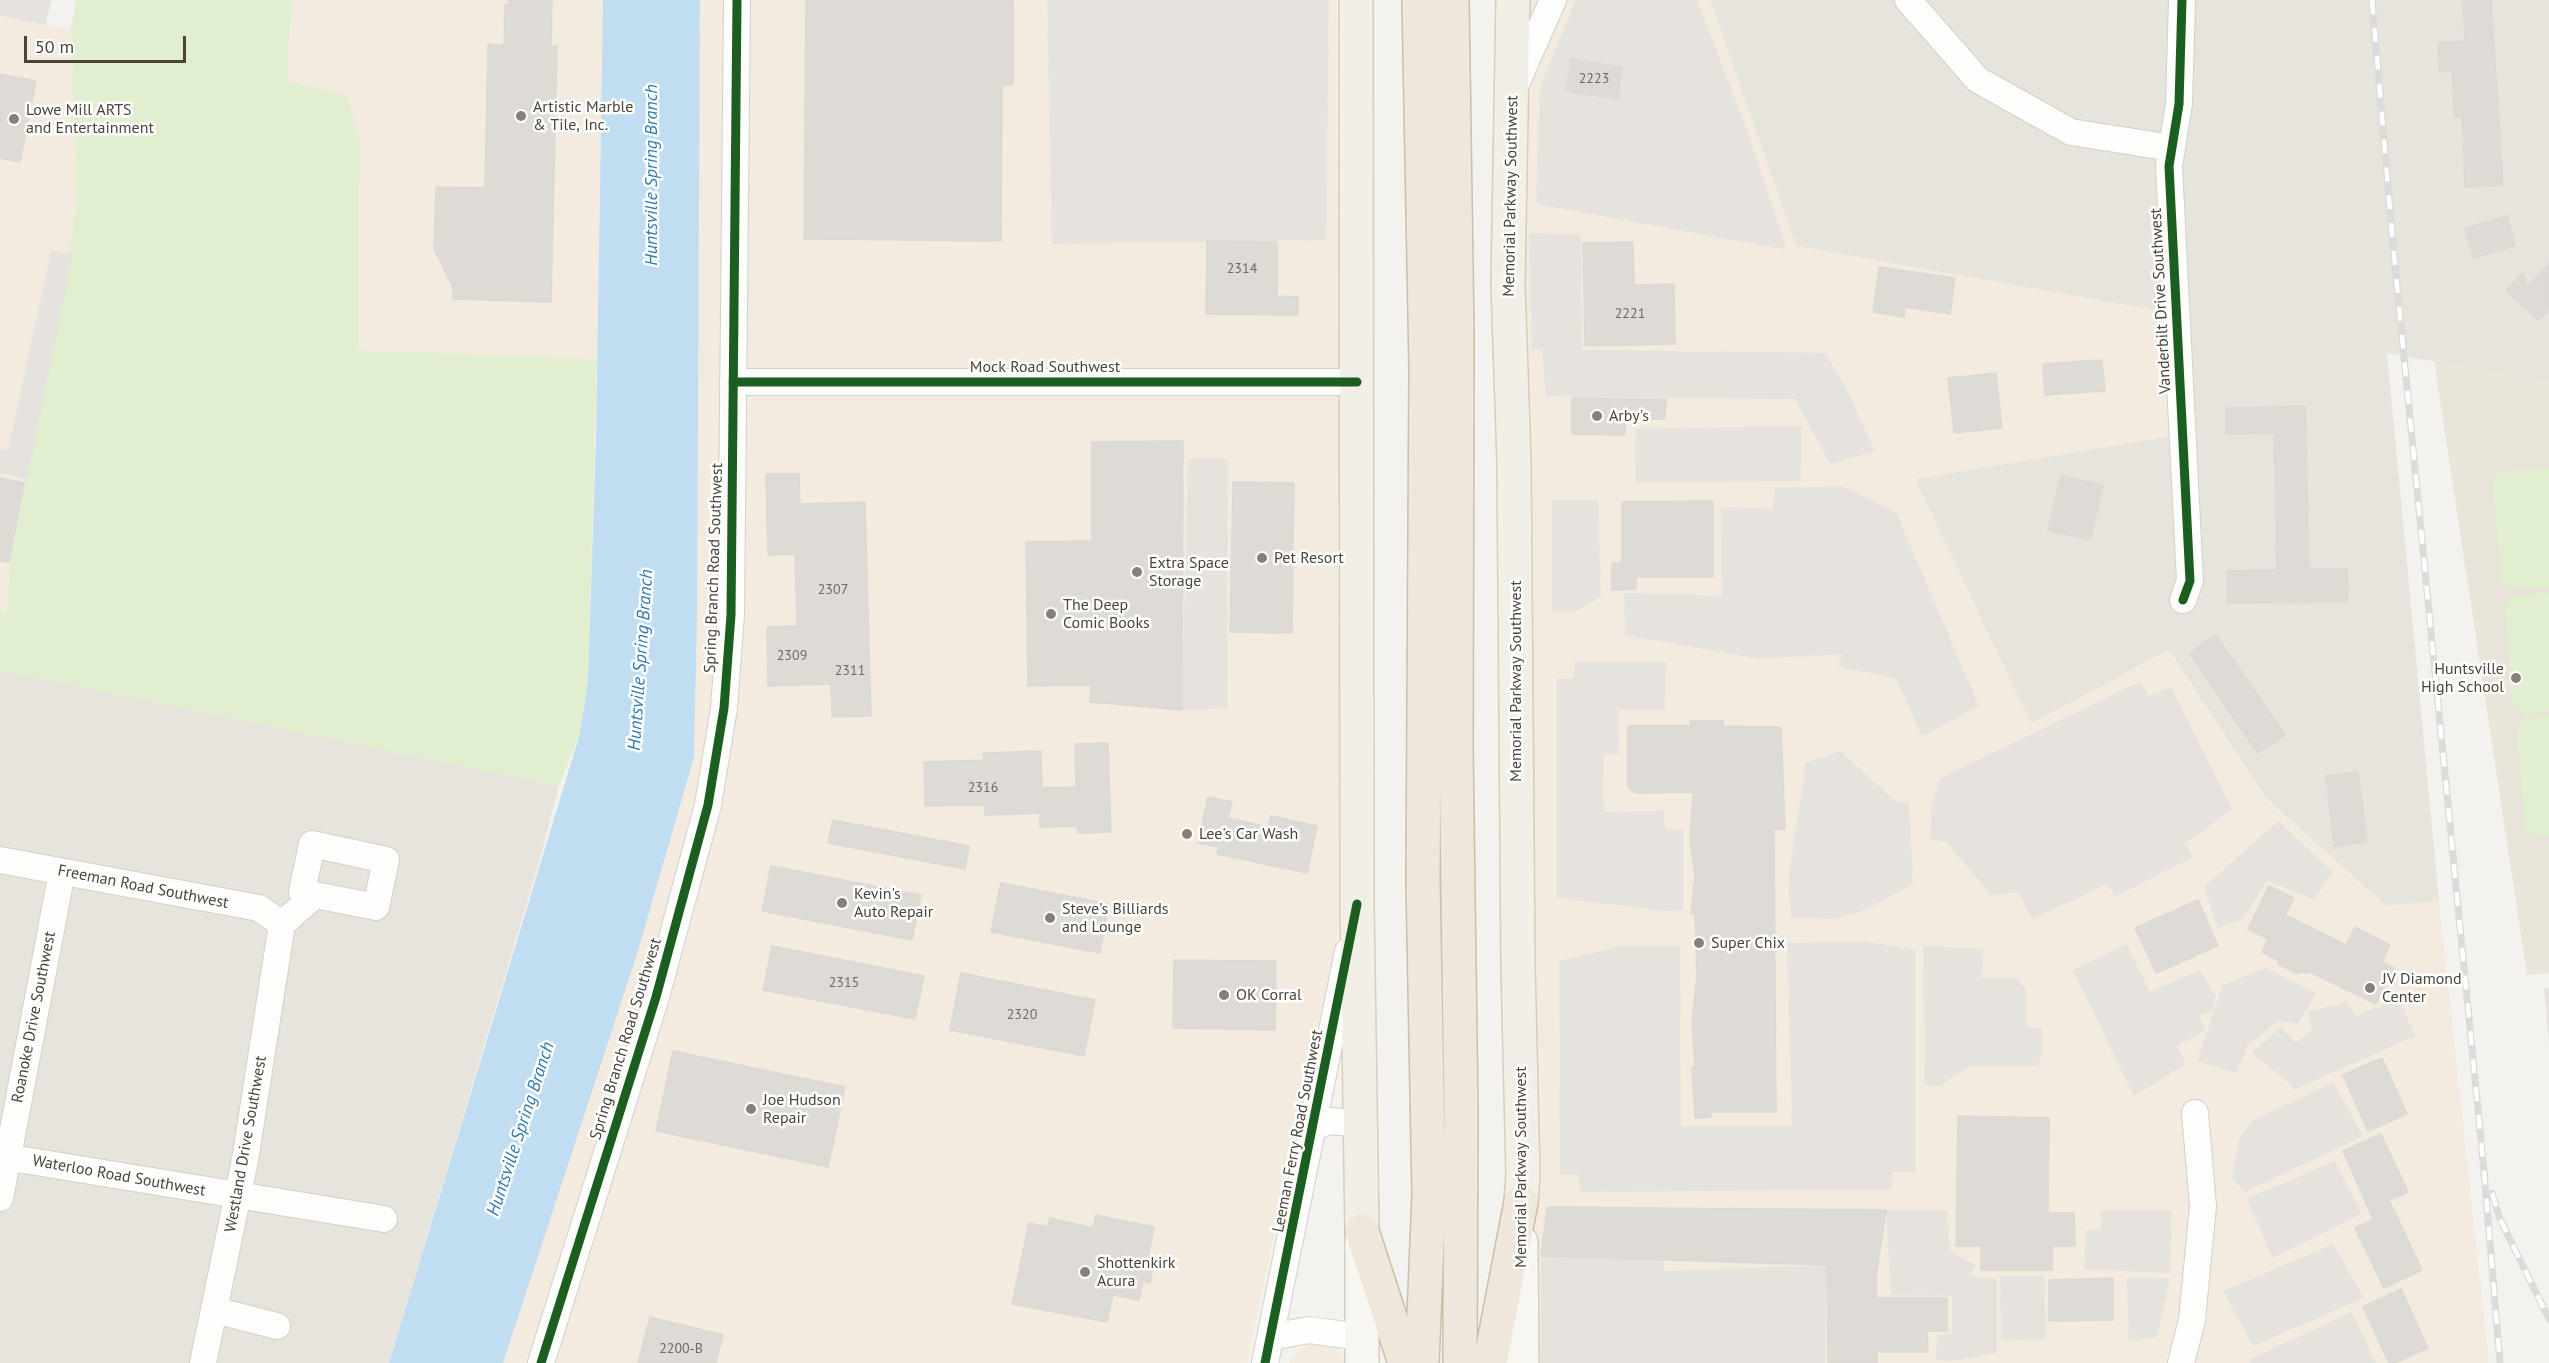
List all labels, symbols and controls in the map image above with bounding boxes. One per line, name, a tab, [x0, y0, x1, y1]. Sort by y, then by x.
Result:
scale bar	[27, 24, 189, 62]
text: 50 m	[35, 35, 74, 58]
house number: 2223	[1579, 71, 1609, 87]
water label: Huntsville Spring Branch	[641, 84, 663, 266]
street label: Memorial Parkway Southwest	[1500, 95, 1522, 297]
place label: Artistic Marble & Tile, Inc.	[533, 97, 633, 135]
place label: Lowe Mill ARTS and Entertainment	[26, 100, 154, 138]
marker: Artistic Marble & Tile, Inc.	[514, 109, 528, 123]
marker: Lowe Mill ARTS and Entertainment	[7, 112, 21, 126]
street label: Vanderbilt Drive Southwest	[2147, 207, 2175, 395]
house number: 2314	[1227, 261, 1257, 277]
house number: 2221	[1615, 306, 1645, 322]
street label: Mock Road Southwest	[970, 357, 1120, 377]
place label: Arby's	[1609, 406, 1649, 426]
marker: Arby's	[1590, 409, 1604, 423]
street label: Spring Branch Road Southwest	[701, 463, 727, 673]
place label: Pet Resort	[1274, 548, 1344, 568]
marker: Pet Resort	[1255, 551, 1269, 565]
place label: Extra Space Storage	[1149, 553, 1229, 591]
marker: Extra Space Storage	[1130, 565, 1144, 579]
water label: Huntsville Spring Branch	[624, 569, 658, 751]
street label: Memorial Parkway Southwest	[1506, 580, 1526, 782]
house number: 2307	[818, 582, 848, 598]
place label: The Deep Comic Books	[1063, 595, 1150, 633]
marker: The Deep Comic Books	[1044, 607, 1058, 621]
house number: 2309	[777, 648, 807, 664]
place label: Huntsville High School	[2421, 659, 2504, 697]
house number: 2311	[835, 663, 865, 679]
marker: Huntsville High School	[2509, 671, 2523, 685]
house number: 2316	[968, 780, 998, 796]
place label: Lee's Car Wash	[1199, 824, 1298, 844]
marker: Lee's Car Wash	[1180, 827, 1194, 841]
street label: Freeman Road Southwest	[56, 861, 230, 913]
place label: Kevin's Auto Repair	[854, 884, 933, 922]
marker: Kevin's Auto Repair	[835, 896, 849, 910]
place label: Steve's Billiards and Lounge	[1062, 899, 1168, 937]
marker: Steve's Billiards and Lounge	[1043, 911, 1057, 925]
street label: Roanoke Drive Southwest	[8, 930, 60, 1104]
place label: Super Chix	[1711, 933, 1785, 953]
street label: Spring Branch Road Southwest	[586, 936, 666, 1142]
marker: Super Chix	[1692, 936, 1706, 950]
place label: JV Diamond Center	[2382, 969, 2462, 1007]
house number: 2315	[829, 975, 859, 991]
marker: JV Diamond Center	[2363, 981, 2377, 995]
place label: OK Corral	[1236, 985, 1302, 1005]
marker: OK Corral	[1217, 988, 1231, 1002]
house number: 2320	[1007, 1007, 1037, 1023]
street label: Leeman Ferry Road Southwest	[1269, 1028, 1327, 1234]
water label: Huntsville Spring Branch	[483, 1039, 559, 1219]
street label: Westland Drive Southwest	[221, 1054, 271, 1234]
street label: Memorial Parkway Southwest	[1511, 1066, 1531, 1268]
place label: Joe Hudson Repair	[763, 1090, 841, 1128]
marker: Joe Hudson Repair	[744, 1102, 758, 1116]
street label: Waterloo Road Southwest	[31, 1151, 207, 1201]
place label: Shottenkirk Acura	[1097, 1253, 1175, 1291]
marker: Shottenkirk Acura	[1078, 1265, 1092, 1279]
house number: 2200-B	[659, 1341, 703, 1357]

